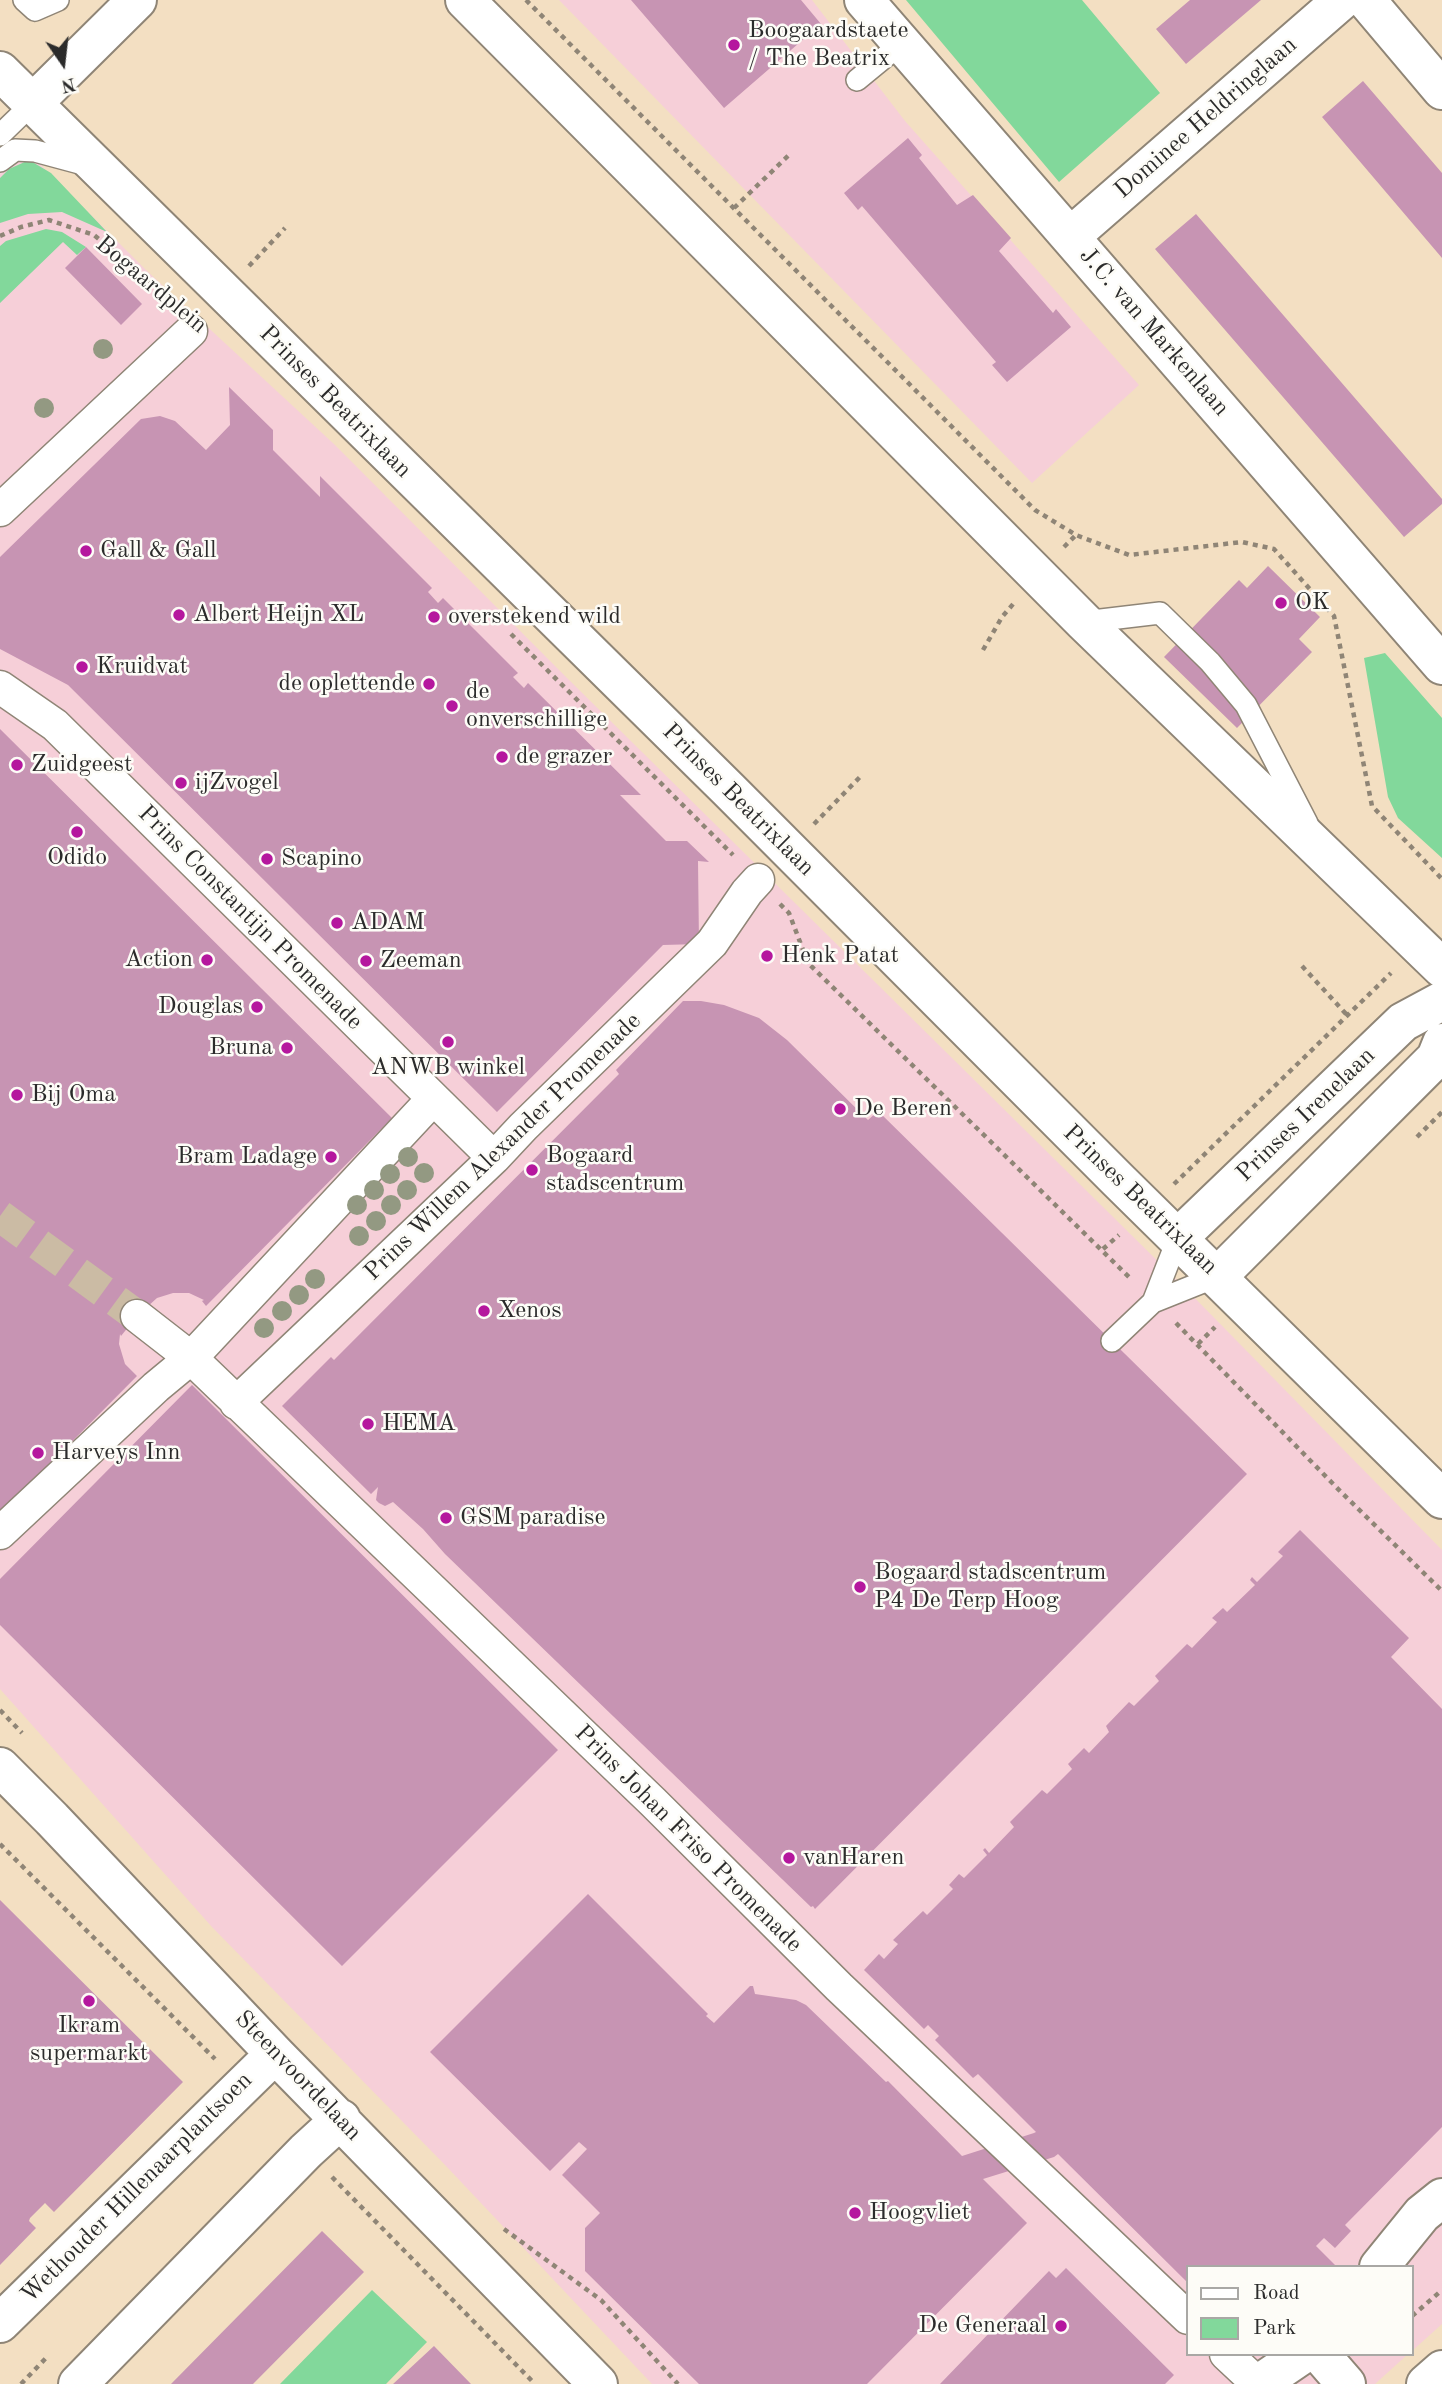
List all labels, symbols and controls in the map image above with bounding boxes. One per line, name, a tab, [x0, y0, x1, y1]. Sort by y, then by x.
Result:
place label: Boogaardstaete / The Beatrix	[748, 17, 909, 73]
north arrow	[28, 28, 98, 98]
street label: Dominee Heldringlaan	[1109, 31, 1303, 205]
marker: Boogaardstaete / The Beatrix	[726, 37, 742, 53]
text: N	[59, 73, 78, 95]
street label: Bogaardplein	[89, 230, 213, 340]
street label: J.C. van Markenlaan	[1073, 242, 1235, 422]
street label: Prinses Beatrixlaan	[253, 320, 417, 484]
place label: Gall & Gall	[100, 537, 216, 565]
marker: Gall & Gall	[78, 543, 94, 559]
place label: OK	[1295, 589, 1330, 617]
marker: OK	[1273, 595, 1289, 611]
place label: Albert Heijn XL	[193, 601, 364, 629]
place label: overstekend wild	[448, 603, 621, 631]
marker: Albert Heijn XL	[171, 607, 187, 623]
marker: overstekend wild	[426, 609, 442, 625]
place label: Kruidvat	[96, 653, 188, 681]
marker: Kruidvat	[74, 659, 90, 675]
place label: de oplettende	[278, 670, 415, 698]
marker: de oplettende	[421, 676, 437, 692]
place label: de onverschillige	[466, 678, 607, 734]
marker: de onverschillige	[444, 698, 460, 714]
street label: Prinses Beatrixlaan	[656, 718, 820, 882]
place label: de grazer	[516, 743, 612, 771]
marker: de grazer	[494, 749, 510, 765]
place label: Zuidgeest	[31, 751, 132, 779]
marker: Zuidgeest	[9, 757, 25, 773]
place label: ijZvogel	[195, 769, 279, 797]
marker: ijZvogel	[173, 775, 189, 791]
street label: Prins Constantijn Promenade	[132, 800, 368, 1036]
marker: Odido	[69, 824, 85, 840]
place label: Odido	[47, 844, 107, 872]
place label: Scapino	[281, 845, 362, 873]
marker: Scapino	[259, 851, 275, 867]
place label: ADAM	[351, 909, 425, 937]
marker: ADAM	[329, 915, 345, 931]
place label: Henk Patat	[781, 942, 899, 970]
place label: Action	[124, 946, 193, 974]
place label: Zeeman	[380, 947, 462, 975]
marker: Henk Patat	[759, 948, 775, 964]
marker: Action	[199, 952, 215, 968]
marker: Zeeman	[358, 953, 374, 969]
place label: Douglas	[158, 993, 243, 1021]
marker: Douglas	[249, 999, 265, 1015]
street label: Prins Willem Alexander Promenade	[359, 1007, 647, 1287]
place label: Bruna	[209, 1034, 273, 1062]
marker: ANWB winkel	[440, 1034, 456, 1050]
marker: Bruna	[279, 1040, 295, 1056]
street label: Prinses Irenelaan	[1231, 1042, 1381, 1188]
place label: ANWB winkel	[371, 1054, 525, 1082]
place label: Bij Oma	[31, 1081, 116, 1109]
marker: Bij Oma	[9, 1087, 25, 1103]
place label: De Beren	[854, 1095, 952, 1123]
marker: De Beren	[832, 1101, 848, 1117]
street label: Prinses Beatrixlaan	[1057, 1119, 1223, 1281]
place label: Bogaard stadscentrum	[546, 1142, 684, 1198]
place label: Bram Ladage	[177, 1143, 317, 1171]
marker: Bram Ladage	[323, 1149, 339, 1165]
marker: Bogaard stadscentrum	[524, 1162, 540, 1178]
place label: Xenos	[498, 1297, 562, 1325]
marker: Xenos	[476, 1303, 492, 1319]
place label: HEMA	[382, 1410, 456, 1438]
marker: HEMA	[360, 1416, 376, 1432]
place label: Harveys Inn	[52, 1439, 180, 1467]
marker: Harveys Inn	[30, 1445, 46, 1461]
place label: GSM paradise	[460, 1504, 605, 1532]
marker: GSM paradise	[438, 1510, 454, 1526]
place label: Bogaard stadscentrum P4 De Terp Hoog	[874, 1559, 1106, 1615]
marker: Bogaard stadscentrum P4 De Terp Hoog	[852, 1579, 868, 1595]
street label: Prins Johan Friso Promenade	[568, 1719, 808, 1959]
place label: vanHaren	[803, 1844, 904, 1872]
marker: vanHaren	[781, 1850, 797, 1866]
marker: Ikram supermarkt	[81, 1993, 97, 2009]
street label: Steenvoordelaan	[229, 2005, 367, 2147]
place label: Ikram supermarkt	[30, 2012, 148, 2068]
street label: Wethouder Hillenaarplantsoen	[15, 2066, 259, 2310]
place label: Hoogvliet	[869, 2199, 970, 2227]
marker: Hoogvliet	[847, 2205, 863, 2221]
legend	[1186, 2265, 1414, 2356]
text: Road	[1253, 2283, 1300, 2304]
place label: De Generaal	[918, 2312, 1047, 2340]
marker: De Generaal	[1053, 2318, 1069, 2334]
text: Park	[1253, 2318, 1296, 2339]

